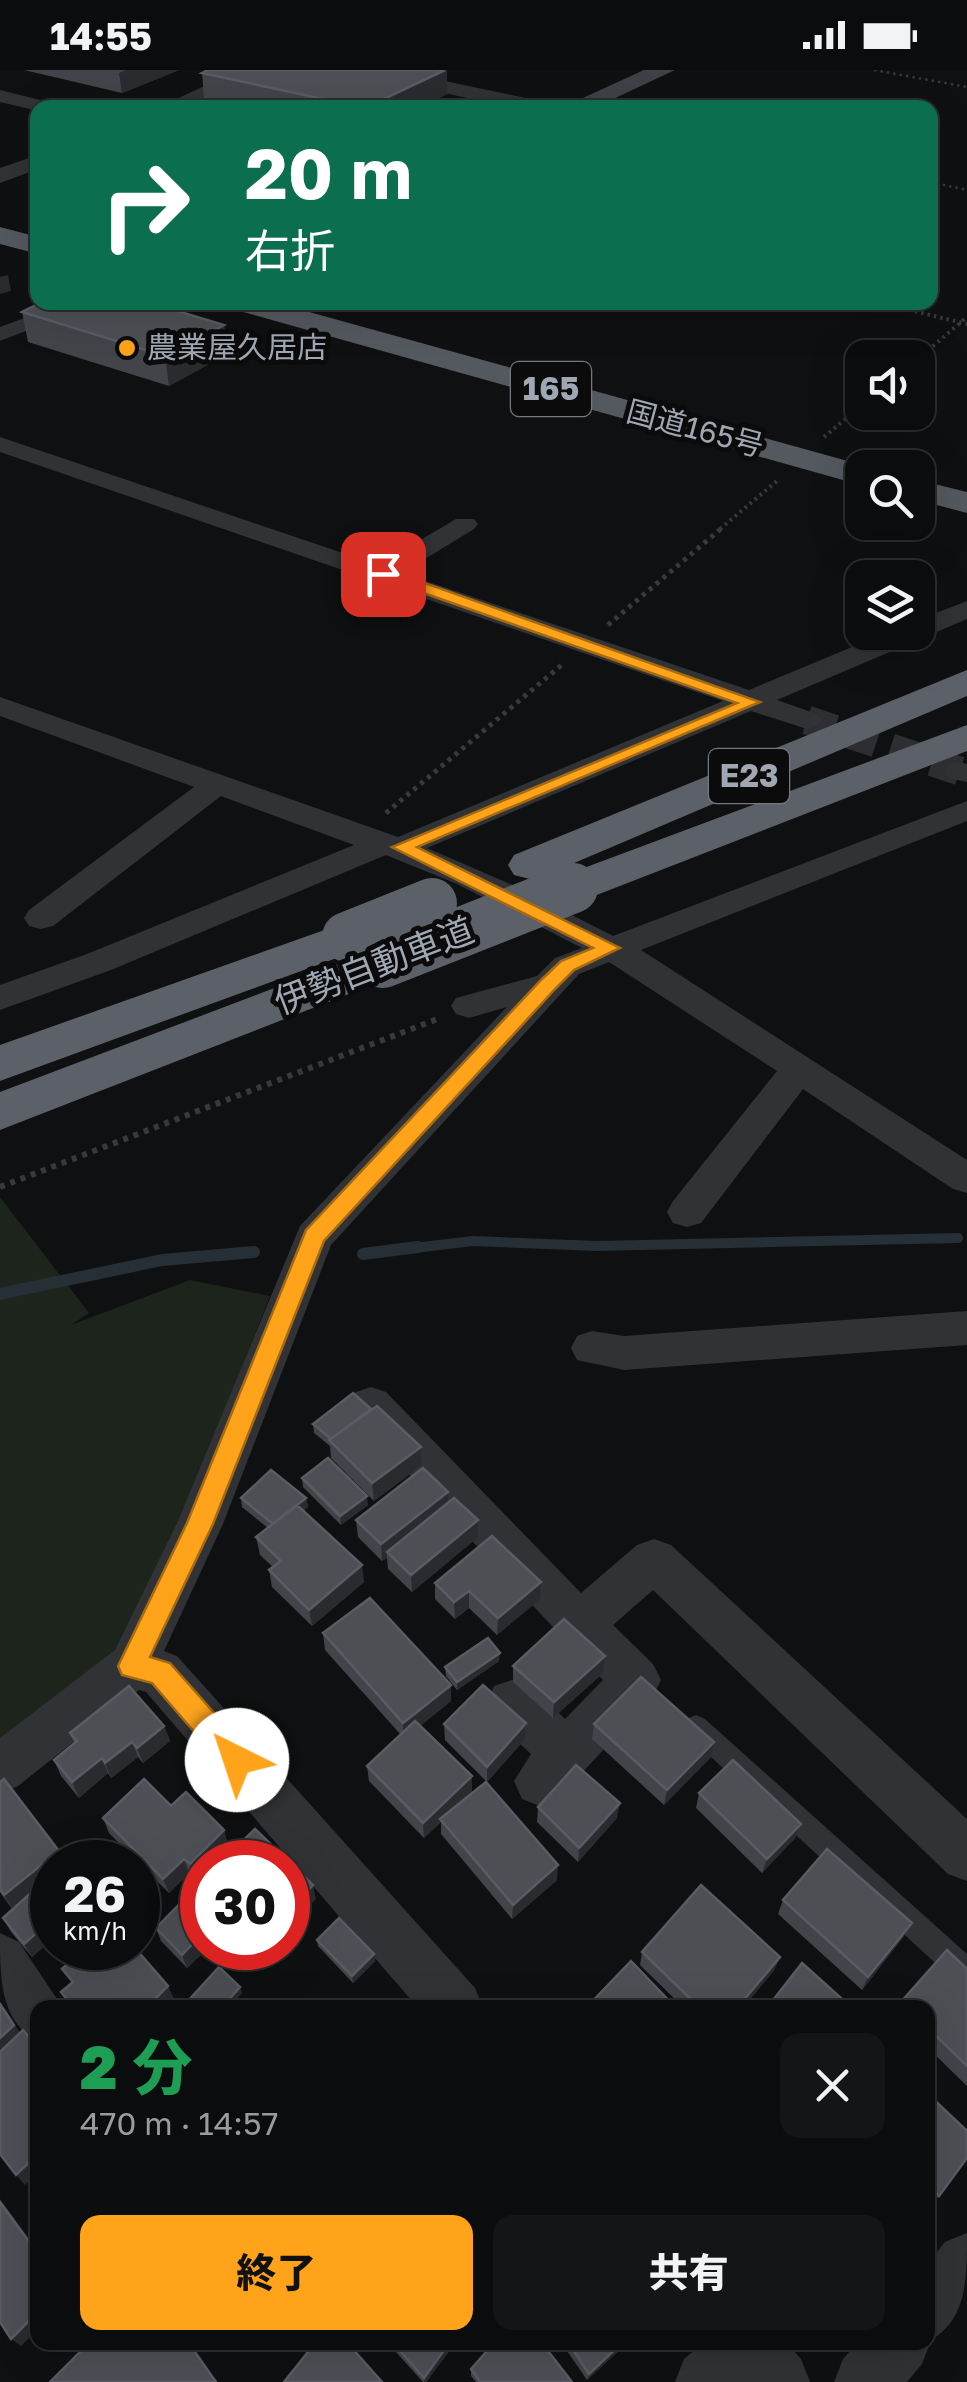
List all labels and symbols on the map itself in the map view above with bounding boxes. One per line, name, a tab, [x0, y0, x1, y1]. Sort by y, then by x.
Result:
place label: 農業屋久居店	[147, 329, 327, 365]
marker: 農業屋久居店	[116, 337, 138, 359]
road number: 165	[511, 362, 591, 416]
street label: 国道165号	[623, 393, 768, 464]
pin	[341, 532, 426, 617]
road number: E23	[709, 749, 789, 803]
street label: 伊勢自動車道	[268, 908, 479, 1022]
position arrow	[185, 1708, 289, 1812]
speed limit sign: 30	[180, 1840, 310, 1970]

